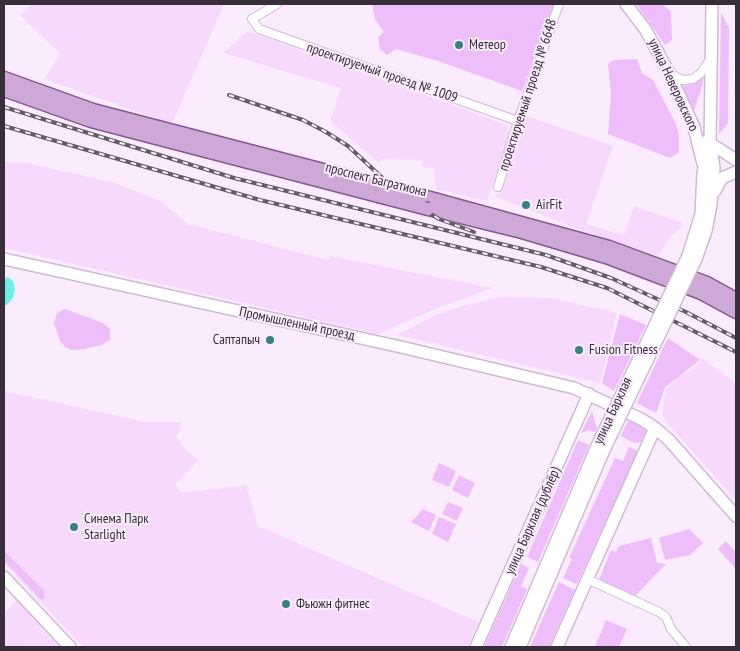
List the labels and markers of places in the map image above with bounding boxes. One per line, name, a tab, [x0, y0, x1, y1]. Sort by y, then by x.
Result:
place label: Метеор	[469, 37, 506, 53]
marker: Метеор	[453, 39, 465, 51]
place label: AirFit	[536, 197, 562, 213]
marker: AirFit	[520, 199, 532, 211]
place label: Саптапыч	[213, 332, 260, 348]
marker: Саптапыч	[264, 334, 276, 346]
place label: Fusion Fitness	[589, 342, 658, 358]
marker: Fusion Fitness	[573, 344, 585, 356]
place label: Синема Парк Starlight	[84, 511, 149, 544]
marker: Синема Парк Starlight	[68, 521, 80, 533]
place label: Фьюжн фитнес	[296, 596, 370, 612]
marker: Фьюжн фитнес	[280, 598, 292, 610]

